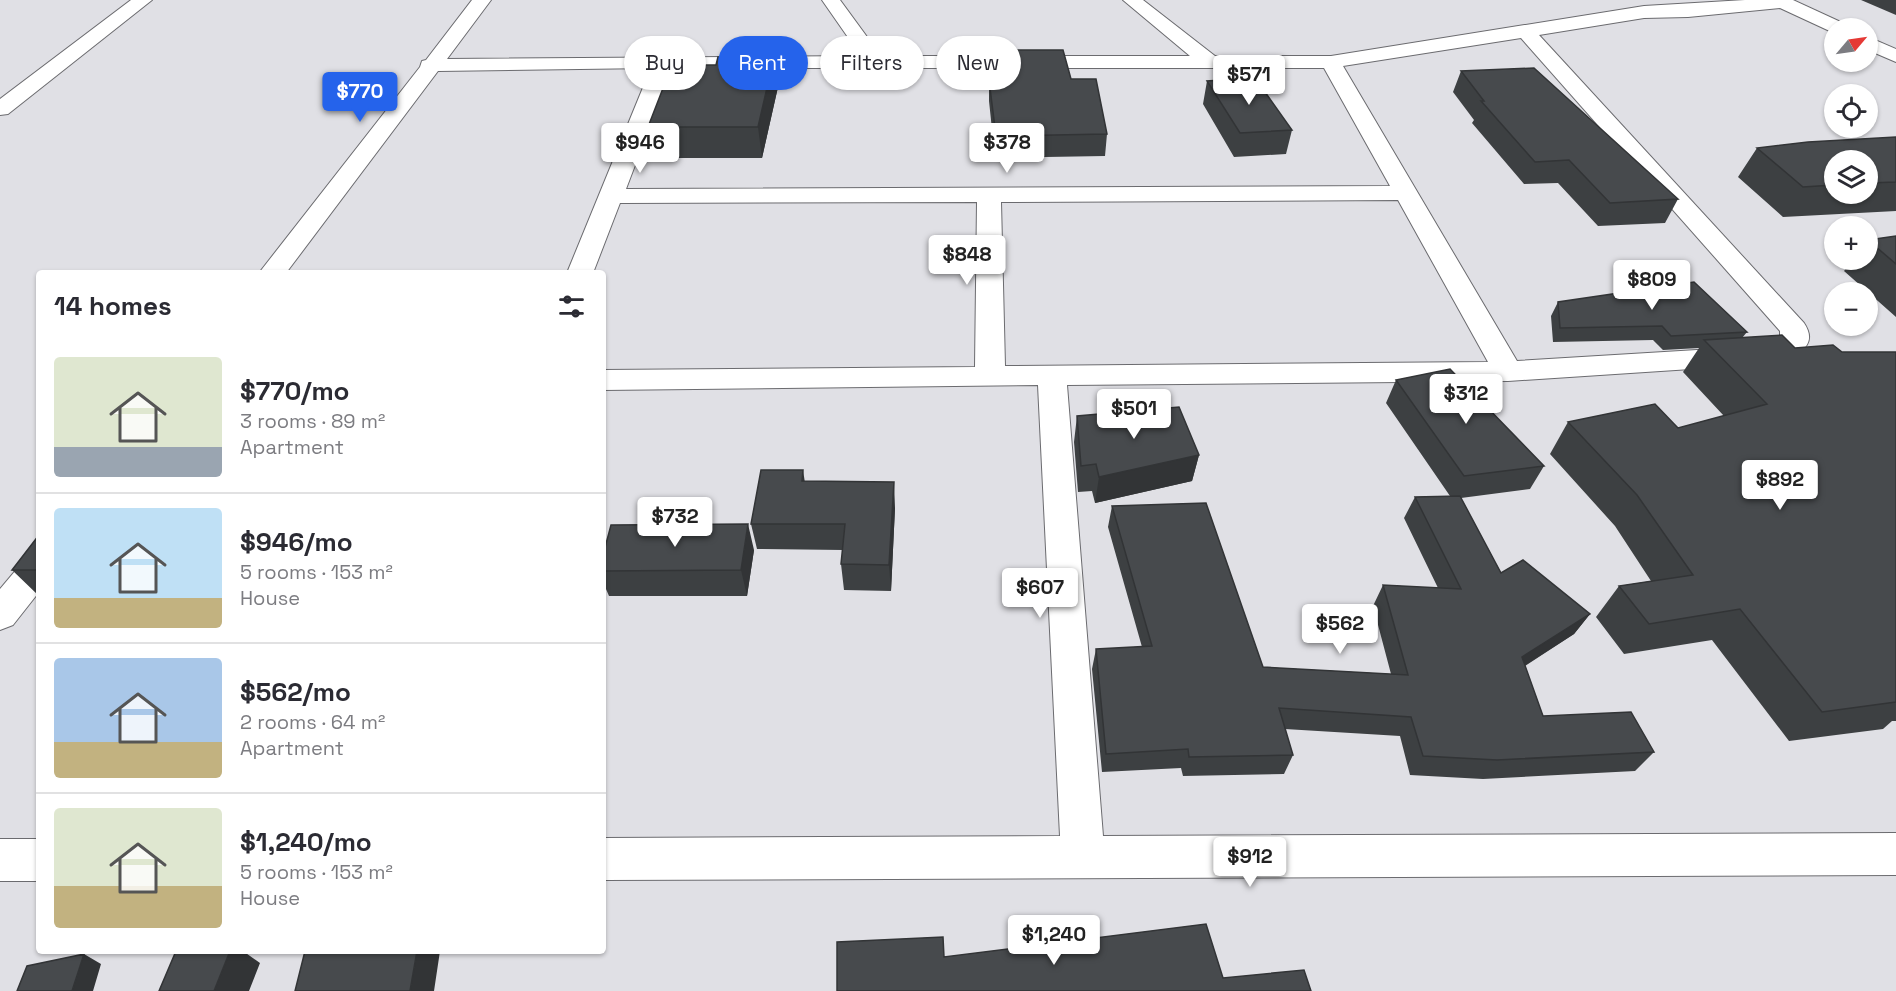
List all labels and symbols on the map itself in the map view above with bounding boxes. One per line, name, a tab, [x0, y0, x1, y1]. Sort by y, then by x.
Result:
north arrow	[1824, 18, 1878, 72]
pin: $571	[1213, 55, 1285, 106]
pin: $770	[324, 72, 396, 123]
pin: $946	[604, 123, 676, 174]
pin: $378	[971, 123, 1043, 174]
pin: $848	[931, 235, 1003, 286]
pin: $809	[1616, 260, 1688, 311]
pin: $312	[1430, 374, 1502, 425]
pin: $501	[1098, 389, 1170, 440]
pin: $892	[1744, 460, 1816, 511]
pin: $732	[639, 497, 711, 548]
pin: $607	[1004, 568, 1076, 619]
pin: $562	[1304, 604, 1376, 655]
pin: $912	[1214, 837, 1286, 888]
pin: $1,240	[1005, 915, 1103, 966]

